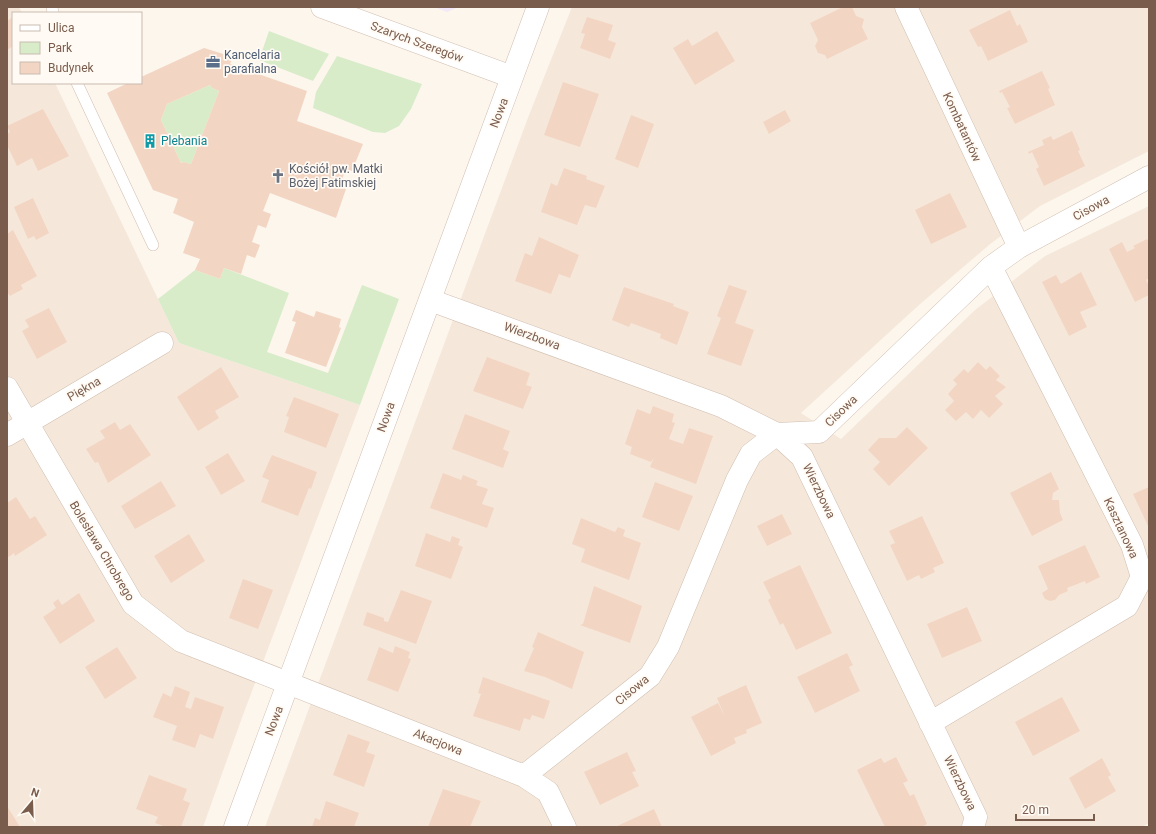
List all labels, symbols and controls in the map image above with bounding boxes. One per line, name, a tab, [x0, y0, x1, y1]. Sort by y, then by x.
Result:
legend	[12, 12, 142, 84]
street label: Szarych Szeregów	[369, 19, 465, 65]
text: Ulica	[48, 21, 74, 35]
text: Park	[48, 41, 73, 55]
place label: Kancelaria parafialna	[224, 48, 280, 76]
office icon: Kancelaria parafialna	[205, 54, 221, 70]
text: Budynek	[48, 61, 95, 75]
street label: Kombatantów	[940, 90, 984, 164]
street label: Nowa	[487, 96, 511, 130]
building icon: Plebania	[142, 133, 158, 149]
place label: Plebania	[161, 134, 207, 148]
place label: Kościół pw. Matki Bożej Fatimskiej	[289, 162, 383, 190]
church icon: Kościół pw. Matki Bożej Fatimskiej	[270, 168, 286, 184]
street label: Cisowa	[1070, 192, 1112, 224]
street label: Wierzbowa	[502, 319, 562, 353]
street label: Piękna	[65, 374, 103, 404]
street label: Cisowa	[822, 392, 860, 430]
street label: Nowa	[374, 400, 398, 434]
street label: Wierzbowa	[800, 461, 838, 521]
street label: Kasztanowa	[1101, 495, 1141, 561]
street label: Bolesława Chrobrego	[67, 499, 137, 604]
street label: Cisowa	[612, 672, 652, 708]
street label: Nowa	[262, 704, 286, 738]
street label: Akacjowa	[411, 726, 465, 758]
street label: Wierzbowa	[941, 753, 979, 813]
north arrow	[12, 782, 52, 822]
text: N	[29, 786, 41, 801]
scale bar	[1016, 796, 1094, 822]
text: 20 m	[1022, 803, 1049, 817]

